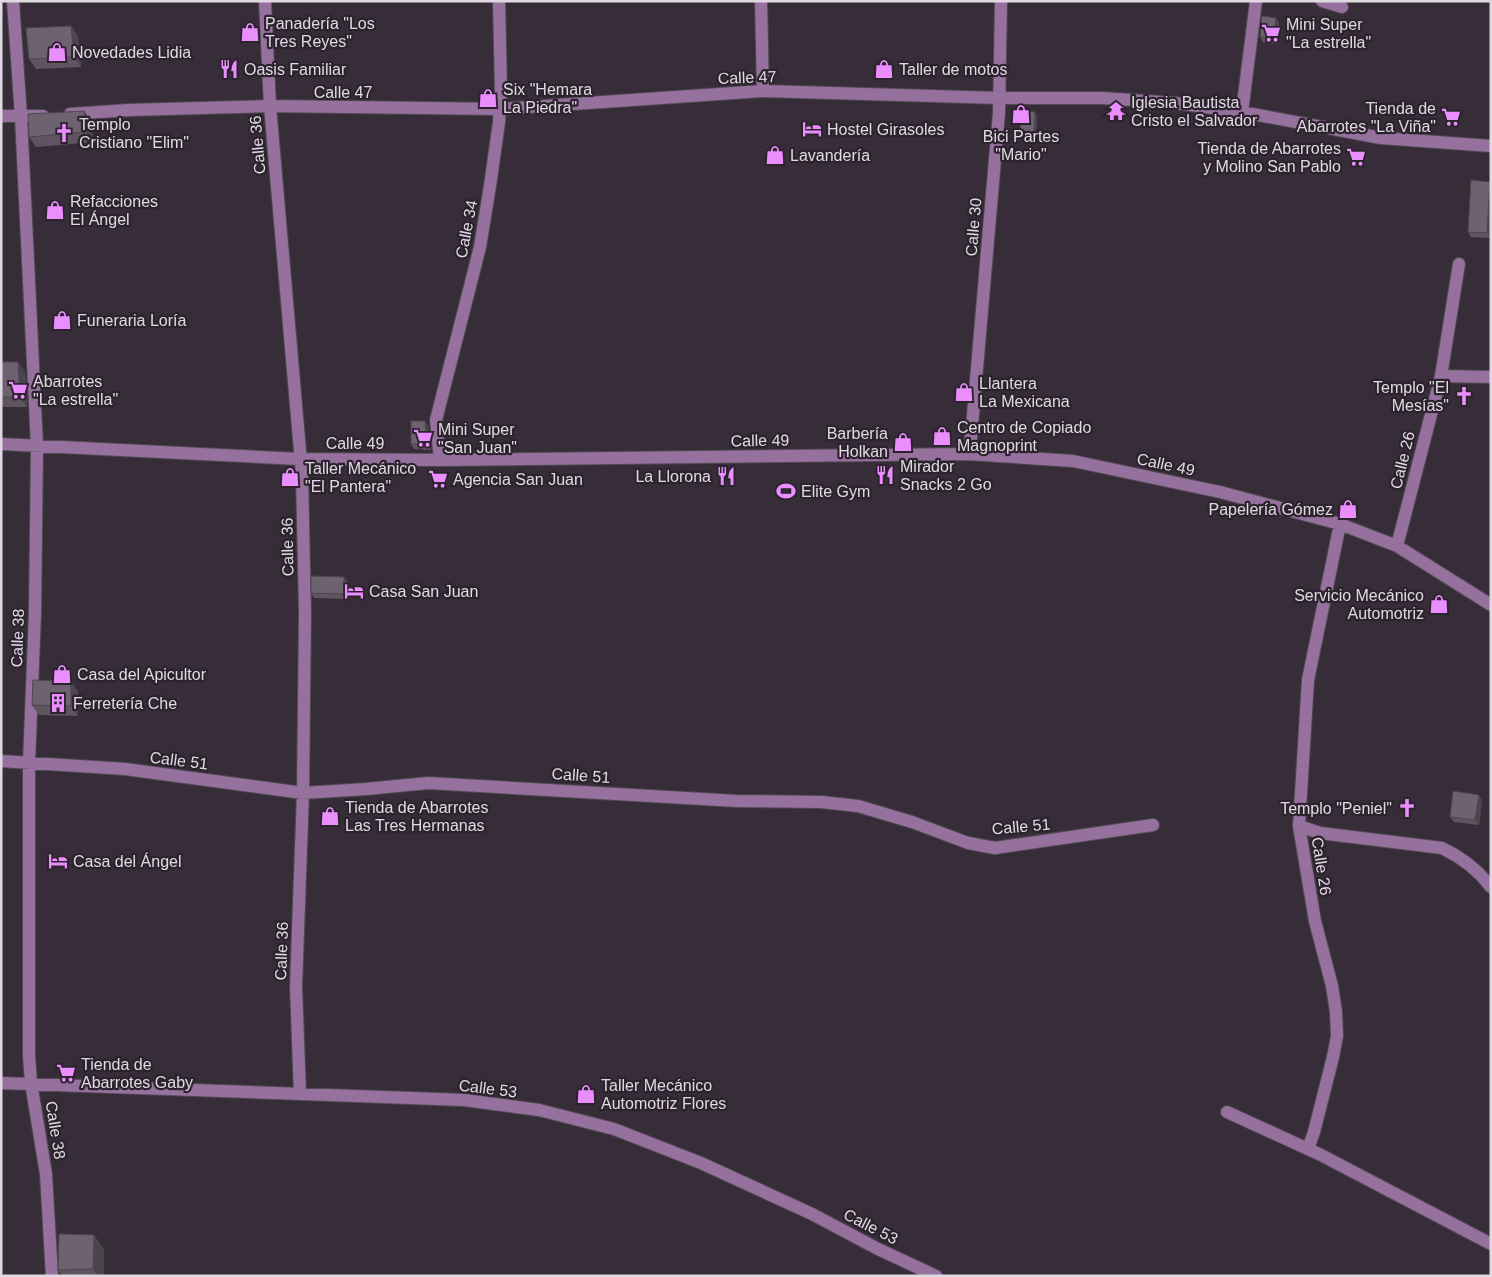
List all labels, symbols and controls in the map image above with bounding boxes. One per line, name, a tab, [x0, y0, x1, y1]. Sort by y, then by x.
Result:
place label: Panadería "Los Tres Reyes"	[265, 15, 375, 50]
place label: Mini Super "La estrella"	[1286, 16, 1371, 51]
shop icon: Panadería "Los Tres Reyes"	[239, 21, 261, 43]
supermarket icon: Mini Super "La estrella"	[1260, 22, 1282, 44]
shop icon: Novedades Lidia	[46, 41, 68, 63]
place label: Novedades Lidia	[72, 44, 191, 61]
restaurant icon: Oasis Familiar	[218, 58, 240, 80]
shop icon: Taller de motos	[873, 58, 895, 80]
place label: Oasis Familiar	[244, 61, 347, 78]
place label: Taller de motos	[899, 61, 1008, 78]
street label: Calle 47	[717, 68, 777, 87]
place label: Six "Hemara La Piedra"	[503, 81, 592, 116]
street label: Calle 47	[314, 84, 372, 101]
shop icon: Six "Hemara La Piedra"	[477, 87, 499, 109]
place label: Iglesia Bautista Cristo el Salvador	[1131, 94, 1258, 129]
temple icon: Iglesia Bautista Cristo el Salvador	[1105, 100, 1127, 122]
place label: Tienda de Abarrotes "La Viña"	[1297, 100, 1436, 135]
shop icon: Bici Partes "Mario"	[1010, 103, 1032, 125]
supermarket icon: Tienda de Abarrotes "La Viña"	[1440, 106, 1462, 128]
street label: Calle 36	[246, 115, 269, 175]
place label: Templo Cristiano "Elim"	[79, 116, 189, 151]
hotel icon: Hostel Girasoles	[801, 118, 823, 140]
place label: Hostel Girasoles	[827, 121, 944, 138]
church icon: Templo Cristiano "Elim"	[53, 122, 75, 144]
place label: Bici Partes "Mario"	[983, 128, 1059, 163]
place label: Tienda de Abarrotes y Molino San Pablo	[1198, 140, 1341, 175]
shop icon: Lavandería	[764, 144, 786, 166]
supermarket icon: Tienda de Abarrotes y Molino San Pablo	[1345, 146, 1367, 168]
place label: Lavandería	[790, 147, 870, 164]
place label: Refacciones El Ángel	[70, 193, 158, 228]
street label: Calle 30	[962, 197, 985, 257]
shop icon: Refacciones El Ángel	[44, 199, 66, 221]
street label: Calle 34	[453, 199, 480, 260]
shop icon: Funeraria Loría	[51, 309, 73, 331]
place label: Funeraria Loría	[77, 312, 186, 329]
place label: Abarrotes "La estrella"	[33, 373, 118, 408]
place label: Llantera La Mexicana	[979, 375, 1070, 410]
supermarket icon: Abarrotes "La estrella"	[7, 379, 29, 401]
place label: Templo "El Mesías"	[1373, 379, 1449, 414]
shop icon: Llantera La Mexicana	[953, 381, 975, 403]
church icon: Templo "El Mesías"	[1453, 385, 1475, 407]
place label: Centro de Copiado Magnoprint	[957, 419, 1091, 454]
place label: Mini Super "San Juan"	[438, 421, 517, 456]
place label: Barbería Holkan	[827, 425, 888, 460]
shop icon: Centro de Copiado Magnoprint	[931, 425, 953, 447]
supermarket icon: Mini Super "San Juan"	[412, 427, 434, 449]
street label: Calle 26	[1387, 429, 1418, 491]
street label: Calle 49	[731, 431, 790, 450]
shop icon: Barbería Holkan	[892, 431, 914, 453]
street label: Calle 49	[326, 435, 384, 452]
street label: Calle 49	[1135, 450, 1196, 479]
place label: Mirador Snacks 2 Go	[900, 458, 992, 493]
place label: Taller Mecánico "El Pantera"	[305, 460, 416, 495]
restaurant icon: Mirador Snacks 2 Go	[874, 464, 896, 486]
restaurant icon: La Llorona	[715, 465, 737, 487]
shop icon: Taller Mecánico "El Pantera"	[279, 466, 301, 488]
supermarket icon: Agencia San Juan	[427, 468, 449, 490]
place label: La Llorona	[635, 468, 711, 485]
place label: Agencia San Juan	[453, 471, 583, 488]
sports icon: Elite Gym	[775, 480, 797, 502]
place label: Elite Gym	[801, 483, 870, 500]
shop icon: Papelería Gómez	[1337, 498, 1359, 520]
place label: Papelería Gómez	[1208, 501, 1333, 518]
street label: Calle 36	[278, 517, 297, 576]
hotel icon: Casa San Juan	[343, 580, 365, 602]
place label: Casa San Juan	[369, 583, 478, 600]
place label: Servicio Mecánico Automotriz	[1294, 587, 1424, 622]
shop icon: Servicio Mecánico Automotriz	[1428, 593, 1450, 615]
street label: Calle 38	[8, 608, 27, 668]
shop icon: Casa del Apicultor	[51, 663, 73, 685]
place label: Casa del Apicultor	[77, 666, 207, 683]
building icon: Ferretería Che	[47, 692, 69, 714]
place label: Ferretería Che	[73, 695, 177, 712]
street label: Calle 51	[149, 748, 209, 773]
street label: Calle 51	[551, 765, 611, 786]
church icon: Templo "Peniel"	[1396, 797, 1418, 819]
place label: Tienda de Abarrotes Las Tres Hermanas	[345, 799, 489, 834]
place label: Templo "Peniel"	[1280, 800, 1392, 817]
shop icon: Tienda de Abarrotes Las Tres Hermanas	[319, 805, 341, 827]
street label: Calle 51	[991, 815, 1051, 838]
street label: Calle 26	[1309, 836, 1335, 896]
hotel icon: Casa del Ángel	[47, 850, 69, 872]
place label: Casa del Ángel	[73, 852, 182, 870]
street label: Calle 36	[272, 921, 291, 981]
place label: Tienda de Abarrotes Gaby	[81, 1056, 193, 1091]
supermarket icon: Tienda de Abarrotes Gaby	[55, 1062, 77, 1084]
street label: Calle 53	[458, 1076, 518, 1101]
place label: Taller Mecánico Automotriz Flores	[601, 1077, 726, 1112]
shop icon: Taller Mecánico Automotriz Flores	[575, 1083, 597, 1105]
street label: Calle 38	[43, 1100, 69, 1160]
street label: Calle 53	[841, 1206, 901, 1247]

